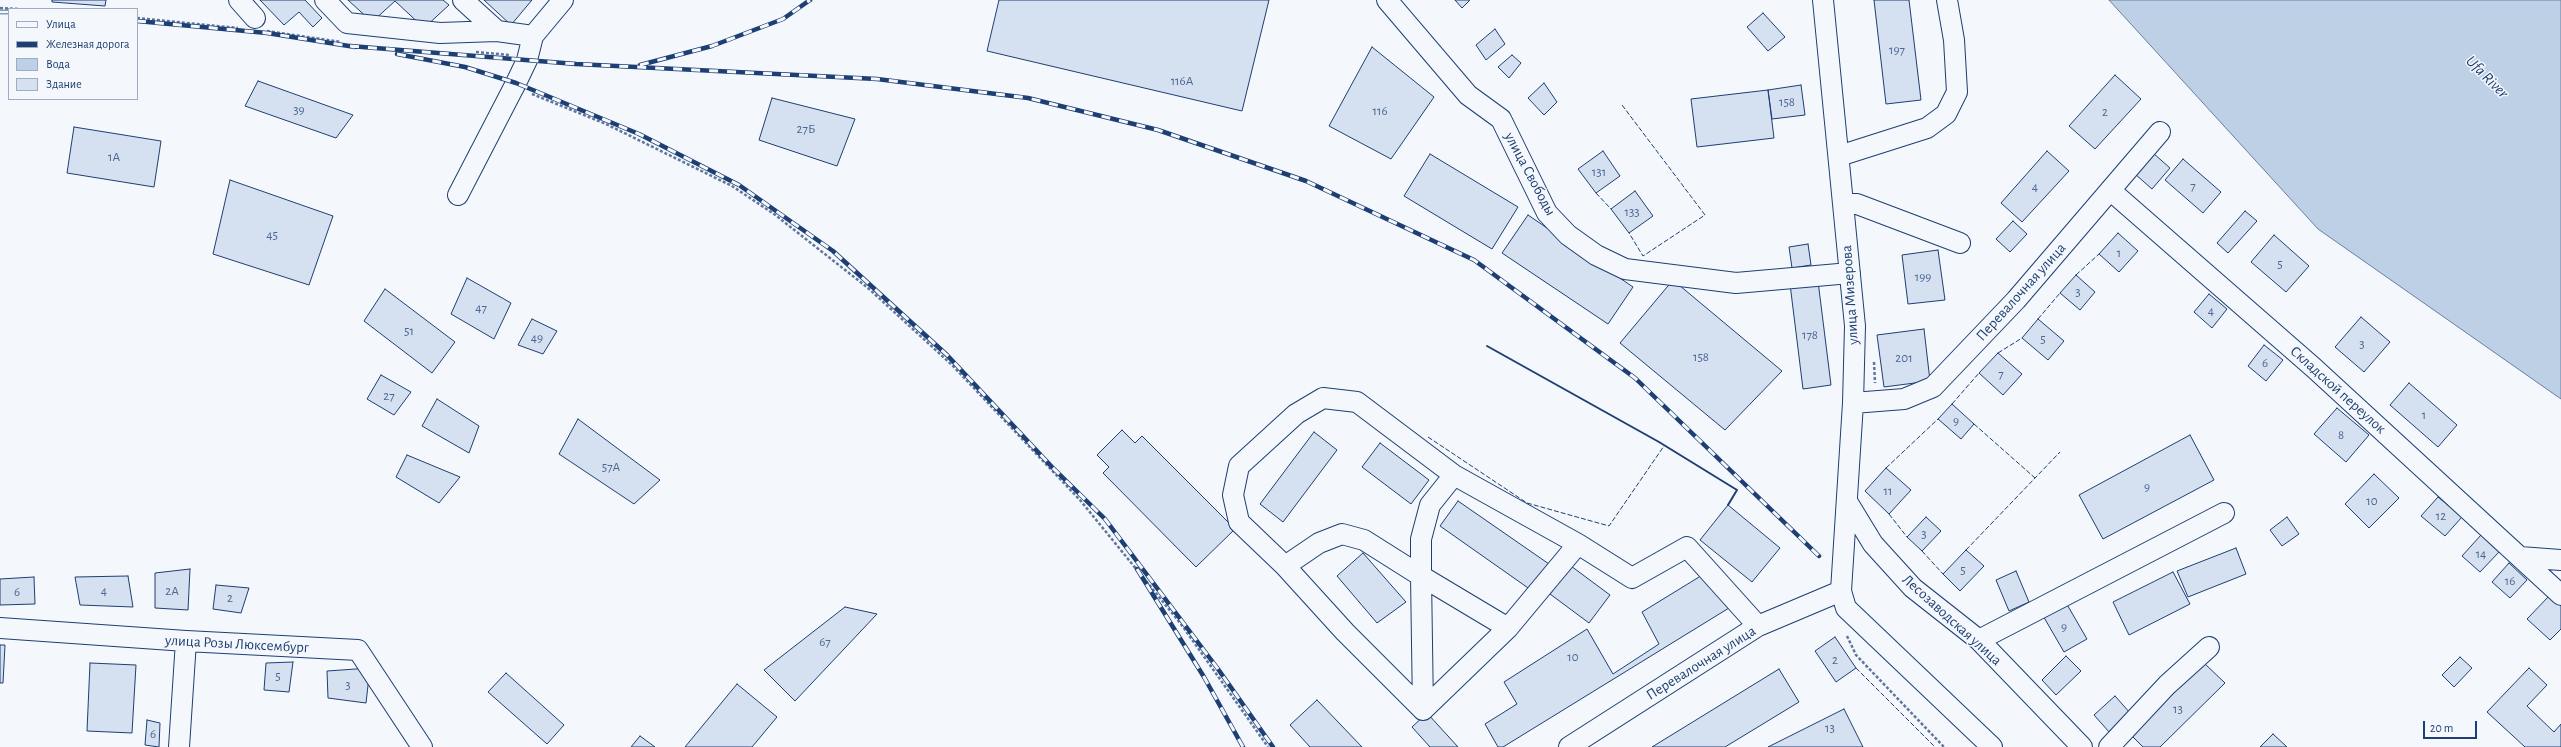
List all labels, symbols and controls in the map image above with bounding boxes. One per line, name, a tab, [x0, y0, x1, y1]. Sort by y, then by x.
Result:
legend	[8, 8, 138, 100]
text: Улица	[46, 18, 76, 30]
text: Железная дорога	[46, 38, 130, 50]
house number: 197	[1889, 42, 1905, 58]
water label: Ufa River	[2462, 52, 2512, 102]
text: Вода	[46, 58, 70, 70]
house number: 116А	[1171, 73, 1193, 89]
text: Здание	[46, 78, 82, 90]
house number: 158	[1779, 94, 1795, 110]
house number: 39	[293, 102, 305, 118]
house number: 116	[1372, 103, 1388, 119]
house number: 2	[2102, 104, 2108, 120]
house number: 27Б	[797, 121, 815, 137]
street label: улица Свободы	[1500, 129, 1560, 219]
house number: 1А	[108, 149, 120, 165]
house number: 131	[1592, 164, 1606, 180]
house number: 7	[2190, 178, 2196, 194]
house number: 4	[2032, 179, 2038, 195]
house number: 133	[1624, 204, 1640, 220]
house number: 45	[266, 227, 278, 243]
street label: Перевалочная улица	[1972, 239, 2070, 345]
street label: улица Мизерова	[1838, 245, 1862, 345]
house number: 1	[2117, 245, 2121, 261]
house number: 5	[2277, 256, 2283, 272]
house number: 199	[1915, 269, 1931, 285]
house number: 3	[2075, 284, 2081, 300]
house number: 47	[475, 300, 487, 316]
house number: 4	[2208, 303, 2214, 319]
house number: 51	[404, 323, 414, 339]
house number: 178	[1802, 327, 1818, 343]
house number: 49	[531, 330, 543, 346]
house number: 5	[2040, 331, 2046, 347]
house number: 3	[2359, 336, 2365, 352]
street label: Складской переулок	[2286, 342, 2390, 438]
house number: 158	[1693, 349, 1709, 365]
house number: 201	[1895, 350, 1913, 366]
house number: 6	[2262, 355, 2268, 371]
house number: 7	[1998, 366, 2004, 382]
house number: 27	[383, 388, 395, 404]
house number: 1	[2422, 407, 2426, 423]
house number: 9	[1953, 413, 1959, 429]
house number: 8	[2338, 427, 2344, 443]
house number: 57А	[602, 459, 620, 475]
house number: 9	[2144, 479, 2150, 495]
house number: 11	[1884, 483, 1892, 499]
house number: 10	[2366, 493, 2378, 509]
house number: 12	[2436, 508, 2446, 524]
house number: 3	[1921, 526, 1927, 542]
house number: 14	[2476, 546, 2486, 562]
house number: 5	[1960, 562, 1966, 578]
street label: Лесозаводская улица	[1899, 571, 2005, 669]
house number: 16	[2505, 573, 2515, 589]
house number: 4	[101, 583, 107, 599]
house number: 2А	[165, 583, 179, 599]
house number: 6	[14, 584, 20, 600]
house number: 2	[227, 590, 233, 606]
house number: 9	[2061, 619, 2067, 635]
street label: Перевалочная улица	[1643, 622, 1759, 704]
street label: улица Розы Люксембург	[165, 631, 309, 657]
house number: 67	[819, 634, 831, 650]
house number: 10	[1567, 649, 1579, 665]
house number: 2	[1832, 652, 1838, 668]
house number: 5	[275, 668, 281, 684]
house number: 3	[345, 677, 351, 693]
house number: 13	[2173, 701, 2183, 717]
scale bar	[2425, 713, 2479, 739]
house number: 13	[1825, 720, 1835, 736]
text: 20 m	[2430, 722, 2453, 734]
house number: 6	[150, 726, 156, 742]

